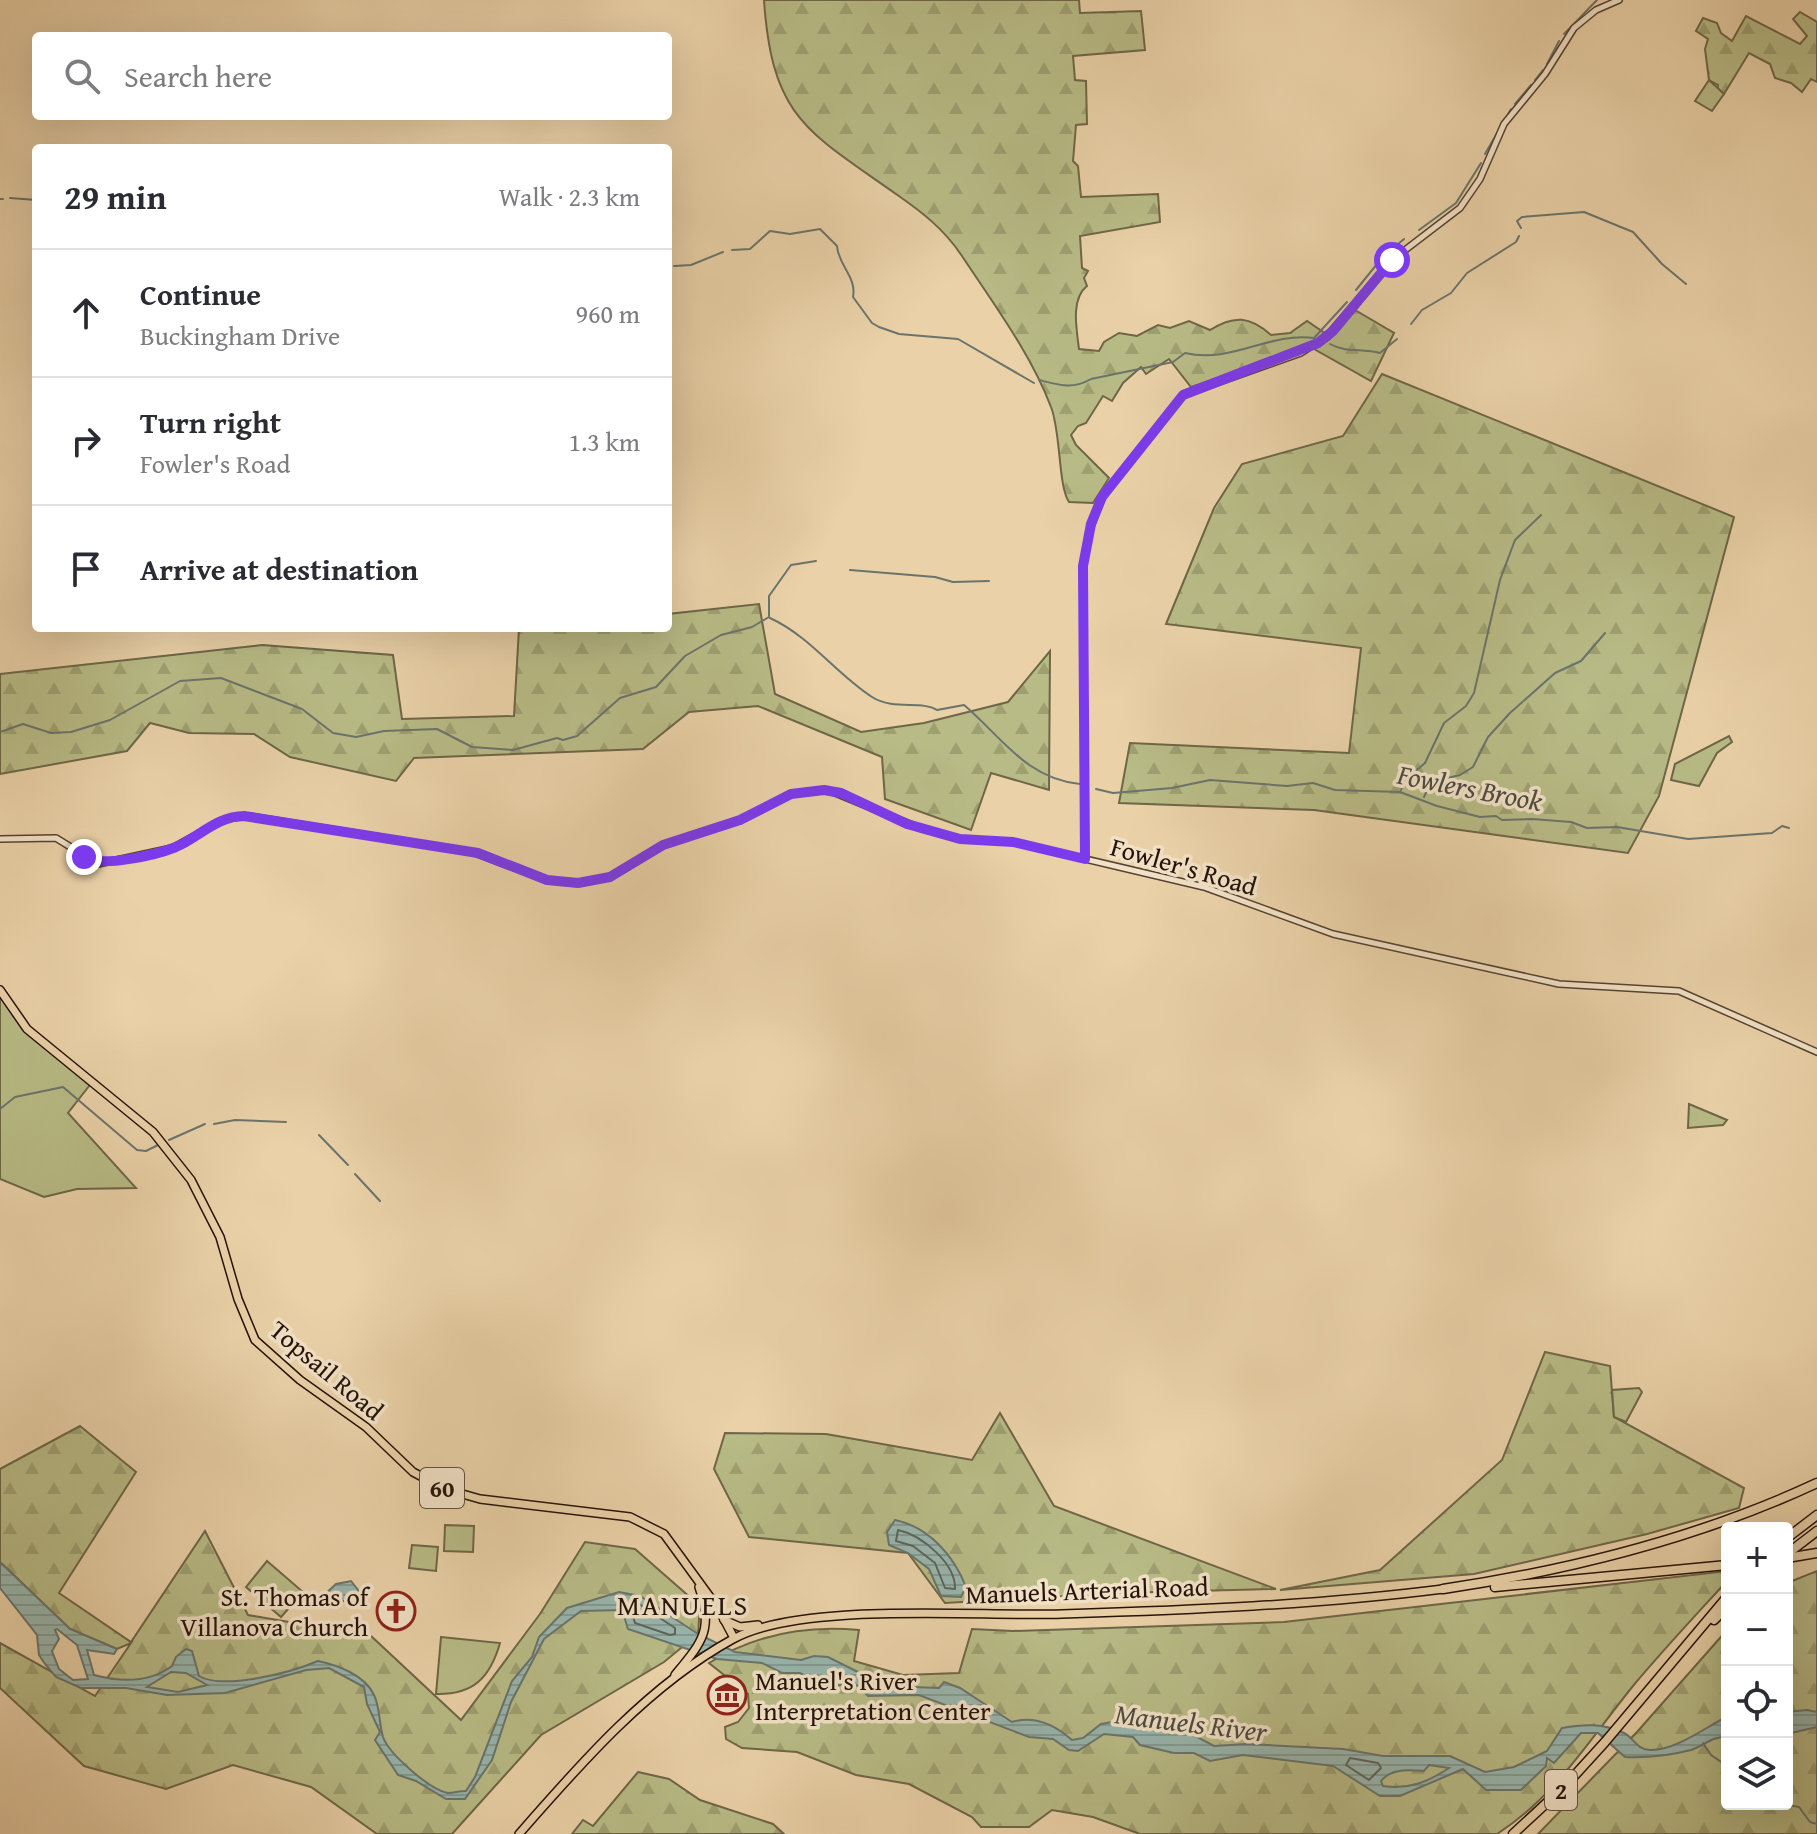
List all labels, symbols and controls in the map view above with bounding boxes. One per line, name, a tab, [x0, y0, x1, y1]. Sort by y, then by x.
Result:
search box	[32, 32, 672, 120]
icon: search	[60, 54, 104, 98]
text: Search here	[124, 54, 272, 98]
text: 29 min	[64, 172, 166, 221]
text: Walk · 2.3 km	[499, 177, 640, 216]
route start	[1374, 242, 1410, 278]
text: Continue	[140, 272, 261, 316]
icon: ahead	[64, 291, 108, 335]
text: 960 m	[575, 294, 640, 333]
text: Buckingham Drive	[140, 316, 340, 355]
text: Turn right	[140, 400, 281, 444]
icon: right	[64, 419, 108, 463]
text: 1.3 km	[568, 422, 640, 461]
text: Fowler's Road	[140, 444, 290, 483]
icon: arrive	[64, 547, 108, 591]
text: Arrive at destination	[140, 547, 418, 591]
water label: Fowlers Brook	[1393, 753, 1546, 821]
street label: Fowler's Road	[1106, 827, 1262, 905]
route end	[66, 839, 102, 875]
street label: Topsail Road	[262, 1311, 393, 1429]
road number: 60	[420, 1468, 464, 1508]
map controls	[1721, 1522, 1793, 1810]
button: +	[1721, 1522, 1793, 1594]
street label: Manuels Arterial Road	[965, 1566, 1209, 1614]
place label: St. Thomas of Villanova Church	[180, 1577, 371, 1646]
district label: MANUELS	[617, 1584, 749, 1625]
church icon: St. Thomas of Villanova Church	[375, 1590, 417, 1632]
button: −	[1721, 1594, 1793, 1666]
place label: Manuel's River Interpretation Center	[755, 1661, 991, 1730]
button: locate	[1721, 1666, 1793, 1738]
museum icon: Manuel's River Interpretation Center	[706, 1674, 748, 1716]
water label: Manuels River	[1113, 1692, 1271, 1752]
button: layers	[1721, 1738, 1793, 1810]
road number: 2	[1545, 1770, 1577, 1810]

